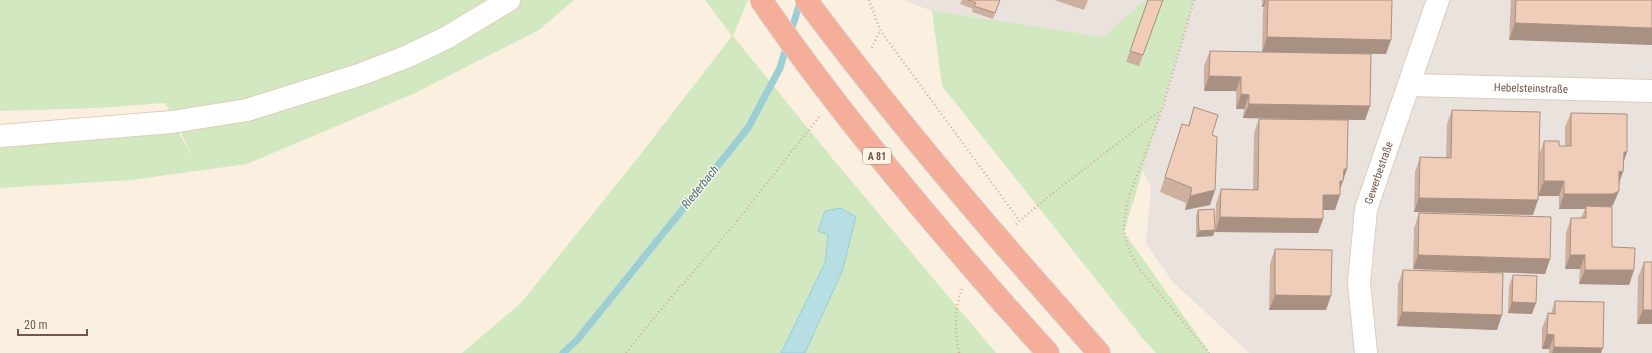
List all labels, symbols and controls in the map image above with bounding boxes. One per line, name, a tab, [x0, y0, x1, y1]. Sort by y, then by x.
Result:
street label: Hebelsteinstraße	[1494, 81, 1568, 96]
street label: Gewerbestraße	[1362, 140, 1396, 206]
road number: A 81	[863, 148, 891, 164]
water label: Riederbach	[678, 162, 722, 211]
scale bar	[18, 311, 87, 337]
text: 20 m	[24, 318, 48, 332]

